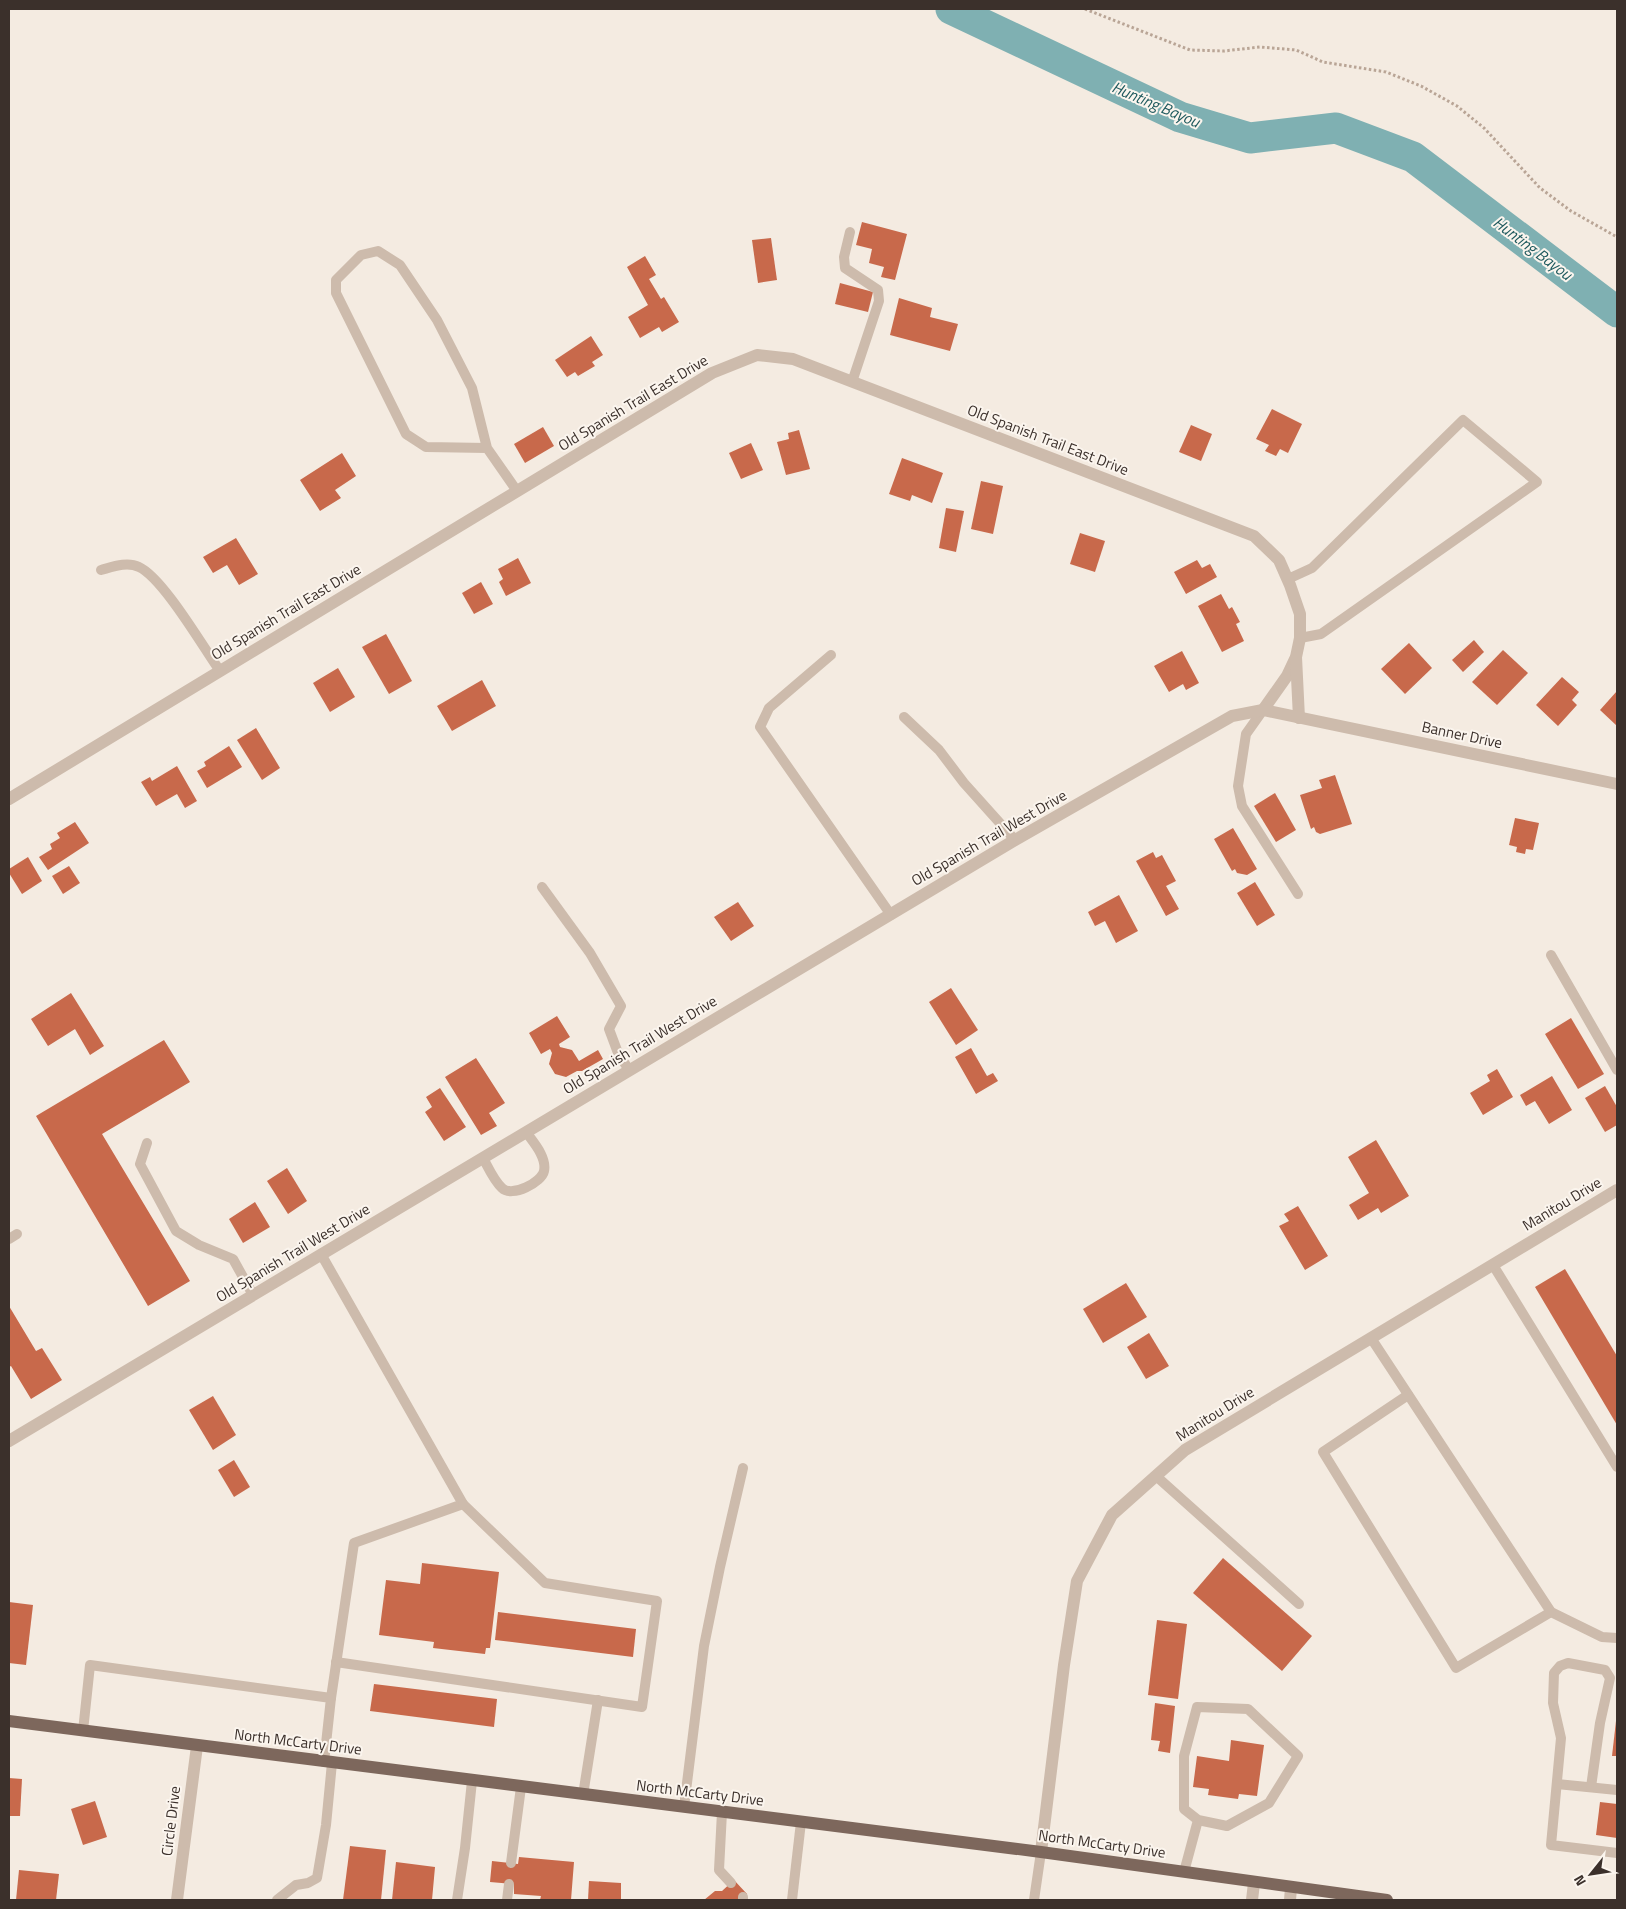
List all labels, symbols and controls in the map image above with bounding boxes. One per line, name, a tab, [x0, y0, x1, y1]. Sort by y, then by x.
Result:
water label: Hunting Bayou	[1108, 75, 1205, 134]
water label: Hunting Bayou	[1488, 210, 1578, 286]
street label: Old Spanish Trail East Drive	[553, 349, 712, 457]
street label: Old Spanish Trail East Drive	[964, 398, 1132, 481]
street label: Old Spanish Trail East Drive	[206, 558, 365, 666]
street label: Banner Drive	[1420, 715, 1504, 754]
street label: Old Spanish Trail West Drive	[907, 784, 1071, 892]
street label: Old Spanish Trail West Drive	[558, 989, 721, 1100]
street label: Manitou Drive	[1518, 1171, 1606, 1236]
street label: Old Spanish Trail West Drive	[211, 1197, 374, 1308]
street label: Manitou Drive	[1171, 1380, 1258, 1447]
street label: North McCarty Drive	[233, 1722, 363, 1761]
street label: North McCarty Drive	[635, 1773, 765, 1812]
street label: Circle Drive	[155, 1785, 186, 1857]
street label: North McCarty Drive	[1037, 1823, 1167, 1864]
north arrow	[1566, 1849, 1616, 1899]
text: N	[1568, 1871, 1591, 1890]

